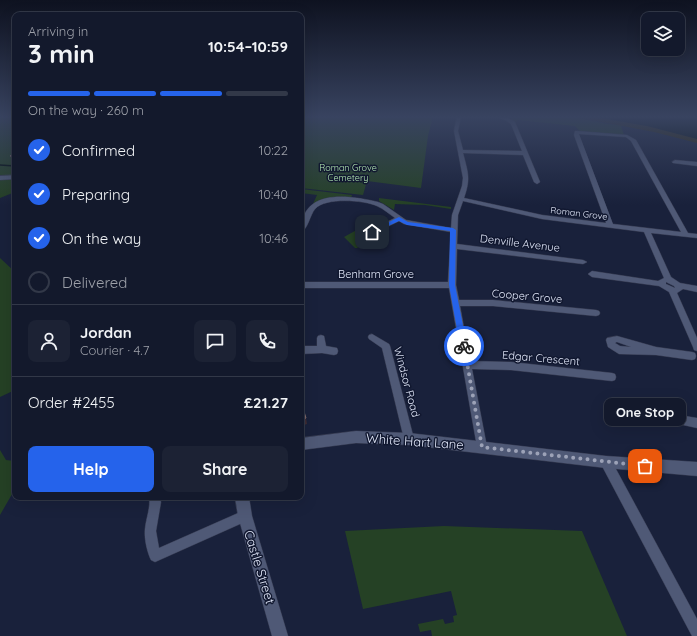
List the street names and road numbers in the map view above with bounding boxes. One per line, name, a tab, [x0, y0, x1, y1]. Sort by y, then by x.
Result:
street label: Roman Grove	[550, 204, 608, 222]
street label: Denville Avenue	[479, 231, 561, 255]
street label: Benham Grove	[338, 267, 414, 281]
street label: Cooper Grove	[491, 286, 563, 306]
street label: Windsor Road	[391, 345, 423, 419]
street label: Edgar Crescent	[501, 348, 581, 368]
street label: White Hart Lane	[366, 430, 464, 452]
street label: Castle Street	[241, 528, 279, 606]

